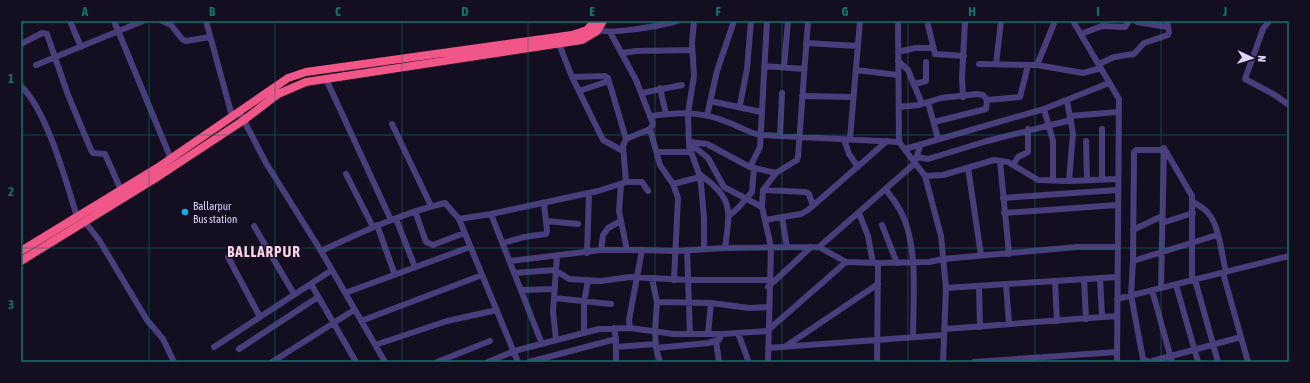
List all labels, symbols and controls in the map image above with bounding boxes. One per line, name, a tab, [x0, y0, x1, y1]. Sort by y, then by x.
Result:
text: A	[81, 4, 89, 19]
text: B	[209, 4, 216, 19]
text: C	[335, 4, 341, 19]
text: D	[461, 4, 469, 19]
text: E	[589, 4, 595, 19]
text: F	[715, 4, 721, 19]
text: G	[842, 4, 849, 19]
text: H	[968, 4, 976, 19]
text: I	[1096, 4, 1100, 19]
text: J	[1222, 4, 1227, 19]
north arrow	[1232, 38, 1272, 78]
text: N	[1256, 55, 1268, 62]
text: 1	[8, 71, 14, 86]
text: 2	[8, 184, 14, 199]
place label: Ballarpur Bus station	[193, 200, 237, 225]
marker: Ballarpur Bus station	[180, 207, 190, 217]
district label: BALLARPUR	[227, 243, 301, 260]
text: 3	[8, 297, 14, 312]

